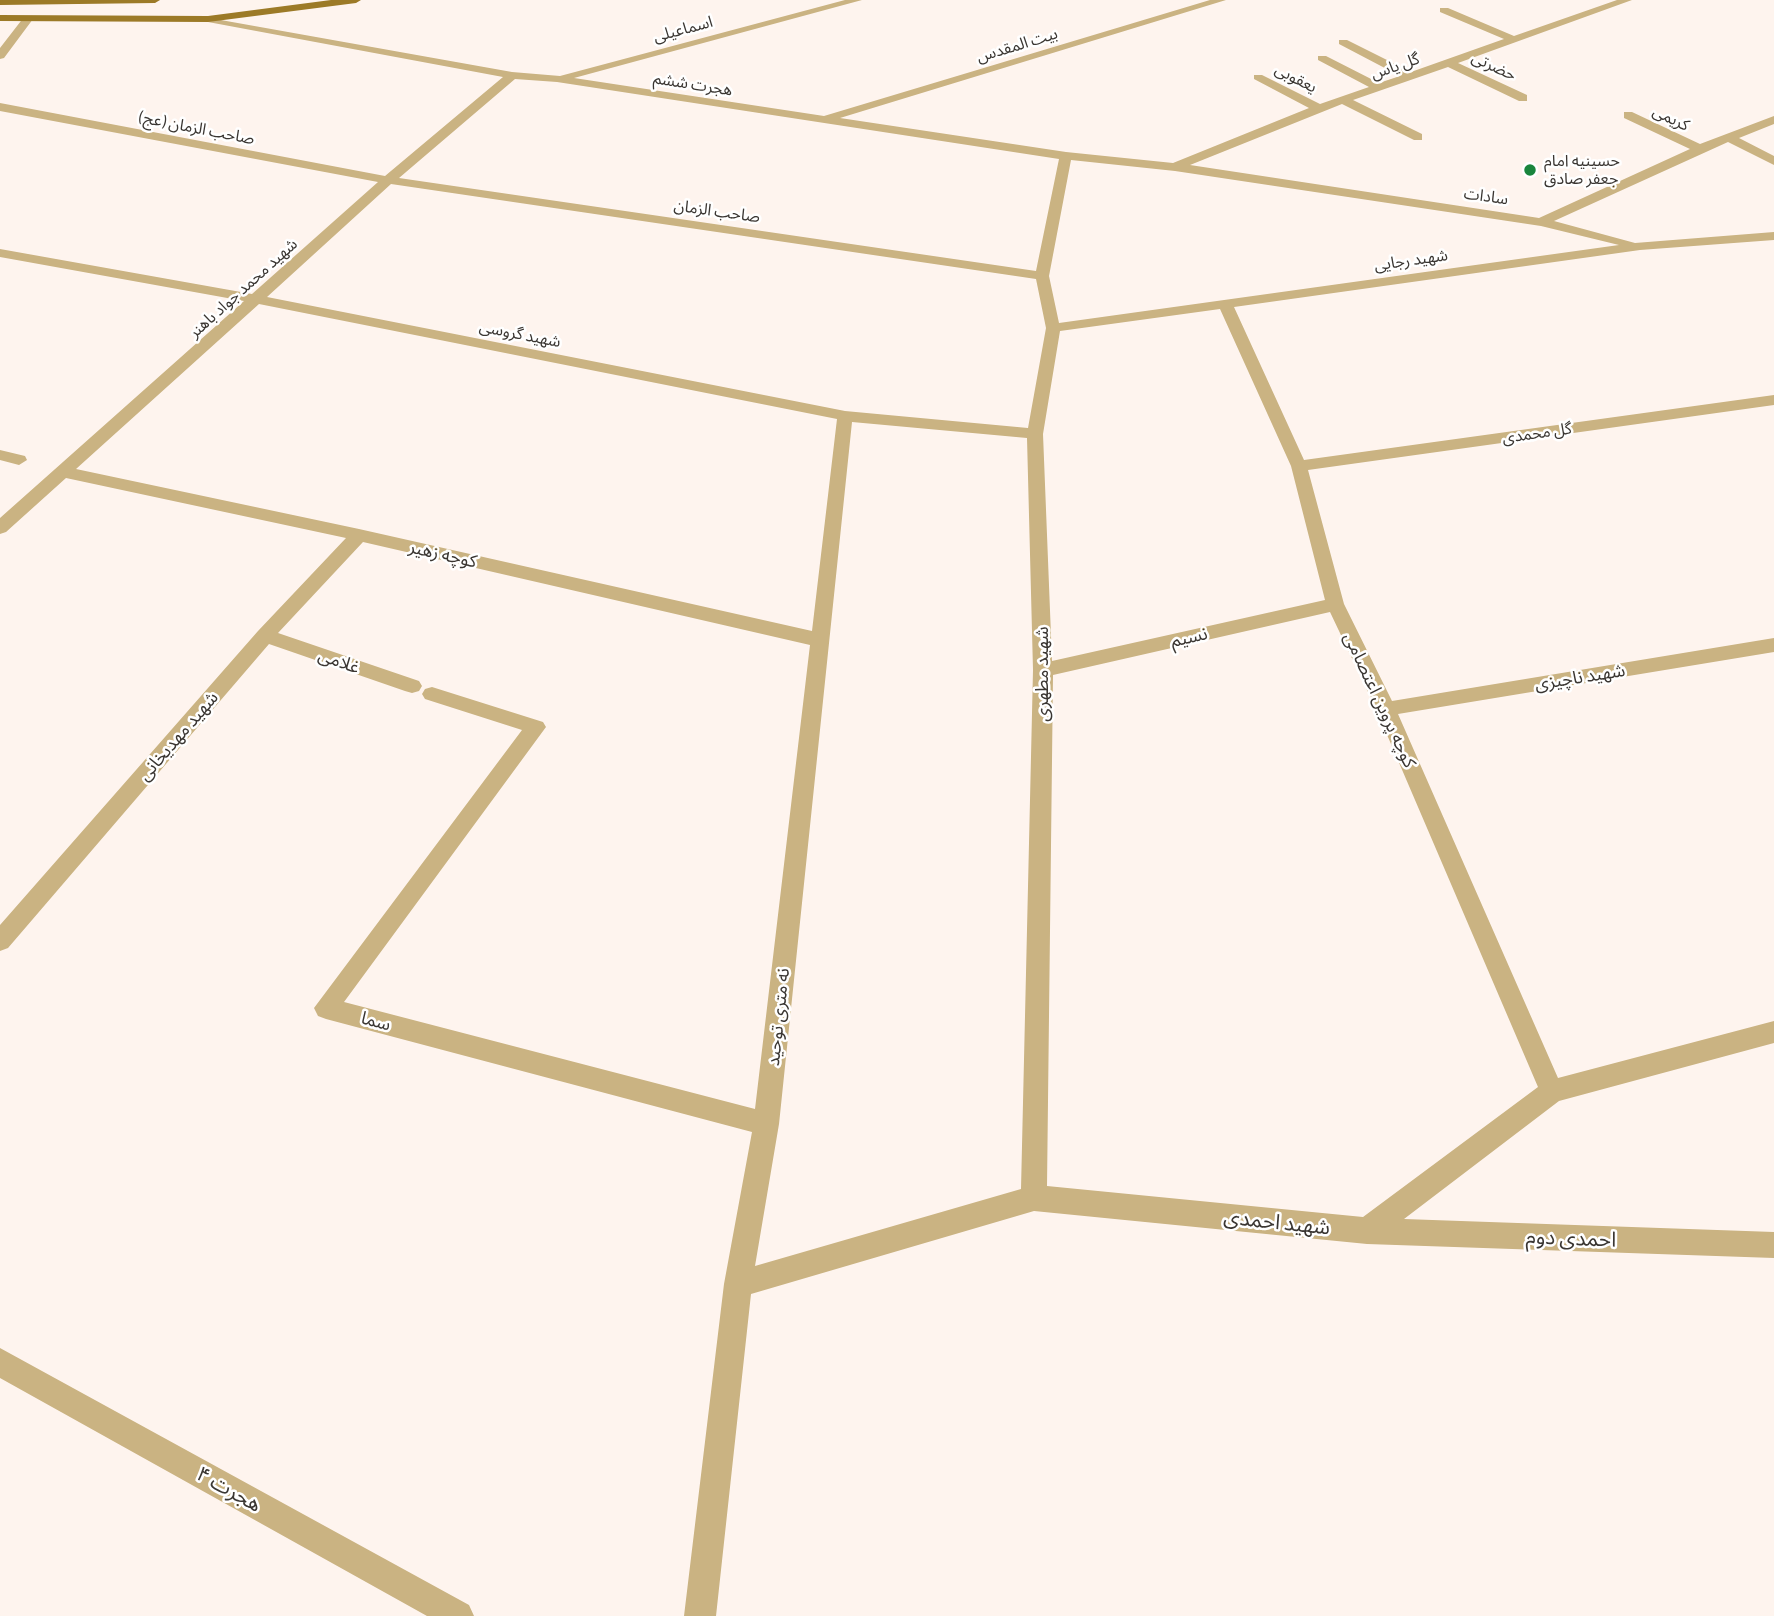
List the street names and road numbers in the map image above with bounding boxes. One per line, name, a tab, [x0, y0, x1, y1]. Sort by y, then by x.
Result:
street label: اسماعیلی	[651, 12, 715, 46]
street label: بیت المقدس	[974, 24, 1060, 66]
street label: حضرتی	[1469, 47, 1519, 85]
street label: گل یاس	[1368, 49, 1422, 83]
street label: یعقوبی	[1272, 59, 1320, 97]
street label: هجرت ششم	[652, 68, 734, 100]
street label: کریمی	[1650, 101, 1692, 135]
street label: صاحب الزمان (عج)	[138, 107, 256, 149]
street label: سادات	[1463, 183, 1509, 209]
street label: صاحب الزمان	[673, 195, 761, 227]
street label: شهید محمد جواد باهنر	[185, 234, 301, 342]
street label: شهید رجایی	[1373, 245, 1449, 275]
street label: شهید گروسی	[478, 317, 562, 351]
street label: گل محمدی	[1501, 419, 1573, 447]
street label: کوچه زهیر	[407, 536, 479, 572]
street label: نسیم	[1169, 622, 1209, 652]
street label: شهید مطهری	[1031, 626, 1053, 722]
street label: کوچه پروین اعتصامی	[1339, 629, 1421, 771]
street label: غلامی	[315, 644, 363, 678]
street label: شهید ناچیزی	[1533, 659, 1627, 695]
street label: شهید مهدیخانی	[133, 687, 223, 785]
street label: نه متری توحید	[762, 967, 794, 1067]
street label: سما	[359, 1007, 393, 1035]
street label: شهید احمدی	[1222, 1204, 1332, 1240]
street label: احمدی دوم	[1525, 1224, 1617, 1252]
street label: هجرت ۴	[192, 1461, 266, 1517]

